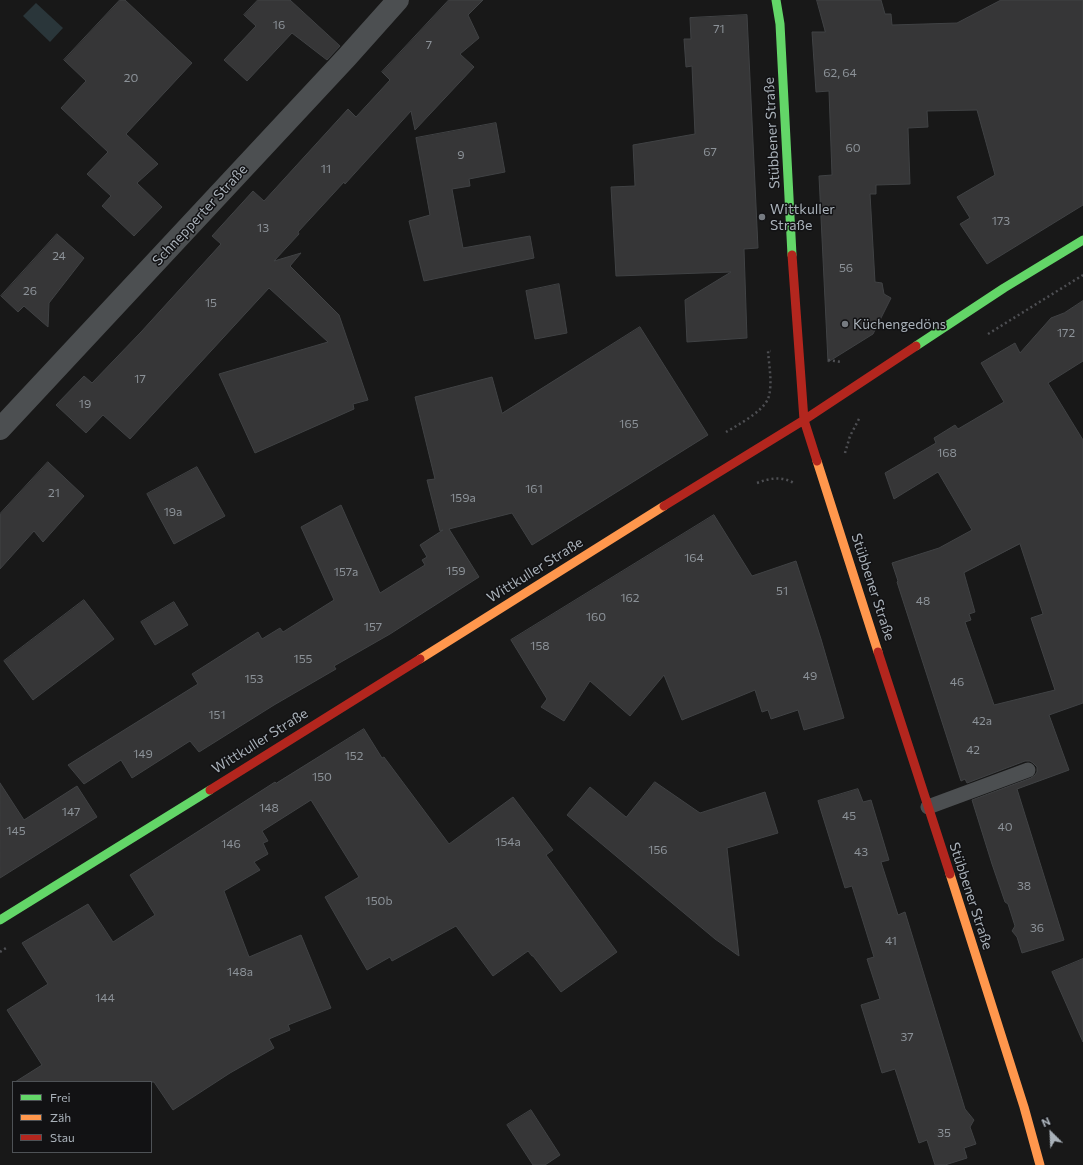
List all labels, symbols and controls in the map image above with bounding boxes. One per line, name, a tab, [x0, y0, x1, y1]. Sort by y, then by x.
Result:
house number: 16	[273, 18, 285, 32]
house number: 71	[713, 22, 725, 36]
house number: 7	[426, 38, 432, 52]
house number: 62, 64	[823, 66, 857, 80]
house number: 20	[124, 71, 138, 85]
street label: Stübbener Straße	[761, 77, 783, 189]
house number: 60	[845, 141, 861, 155]
house number: 67	[703, 145, 717, 159]
house number: 9	[457, 148, 465, 162]
street label: Schnepperter Straße	[149, 161, 251, 269]
house number: 11	[321, 162, 331, 176]
place label: Wittkuller Straße	[770, 201, 835, 234]
marker: Wittkuller Straße	[757, 212, 767, 222]
house number: 173	[992, 214, 1010, 228]
house number: 13	[257, 221, 269, 235]
house number: 24	[52, 249, 66, 263]
house number: 56	[839, 261, 853, 275]
house number: 26	[23, 284, 37, 298]
house number: 15	[205, 296, 217, 310]
place label: Küchengedöns	[853, 316, 946, 332]
marker: Küchengedöns	[840, 319, 850, 329]
house number: 172	[1057, 326, 1075, 340]
house number: 17	[134, 372, 146, 386]
house number: 19	[79, 397, 91, 411]
house number: 165	[619, 417, 639, 431]
house number: 168	[937, 446, 957, 460]
house number: 161	[525, 482, 543, 496]
house number: 21	[48, 486, 60, 500]
house number: 159a	[450, 491, 476, 505]
house number: 19a	[164, 505, 182, 519]
street label: Stübbener Straße	[848, 531, 898, 643]
street label: Wittkuller Straße	[484, 534, 586, 606]
house number: 164	[684, 551, 704, 565]
house number: 159	[446, 564, 466, 578]
house number: 157a	[334, 565, 358, 579]
house number: 51	[776, 584, 788, 598]
house number: 162	[620, 591, 640, 605]
house number: 48	[916, 594, 930, 608]
house number: 160	[586, 610, 606, 624]
house number: 157	[364, 620, 382, 634]
house number: 158	[530, 639, 550, 653]
house number: 155	[294, 652, 312, 666]
house number: 49	[803, 669, 817, 683]
house number: 153	[245, 672, 263, 686]
house number: 46	[950, 675, 964, 689]
street label: Wittkuller Straße	[209, 705, 311, 777]
house number: 151	[208, 708, 226, 722]
house number: 42a	[972, 714, 992, 728]
house number: 42	[966, 743, 980, 757]
house number: 149	[133, 747, 153, 761]
house number: 152	[345, 749, 363, 763]
house number: 150	[312, 770, 332, 784]
house number: 148	[259, 801, 279, 815]
house number: 147	[62, 805, 80, 819]
house number: 45	[842, 809, 856, 823]
house number: 40	[997, 820, 1013, 834]
house number: 145	[6, 824, 26, 838]
house number: 154a	[495, 835, 521, 849]
house number: 146	[221, 837, 241, 851]
street label: Stübbener Straße	[946, 840, 996, 952]
house number: 156	[648, 843, 668, 857]
house number: 43	[854, 845, 868, 859]
house number: 38	[1017, 879, 1031, 893]
house number: 150b	[366, 894, 392, 908]
house number: 36	[1030, 921, 1044, 935]
house number: 41	[885, 934, 897, 948]
house number: 148a	[227, 965, 253, 979]
house number: 144	[95, 991, 115, 1005]
house number: 37	[900, 1030, 914, 1044]
legend	[12, 1081, 152, 1153]
text: Frei	[50, 1090, 71, 1104]
text: Zäh	[50, 1110, 71, 1124]
north arrow	[1031, 1113, 1071, 1153]
text: N	[1039, 1114, 1052, 1129]
house number: 35	[937, 1126, 951, 1140]
text: Stau	[50, 1130, 75, 1144]

